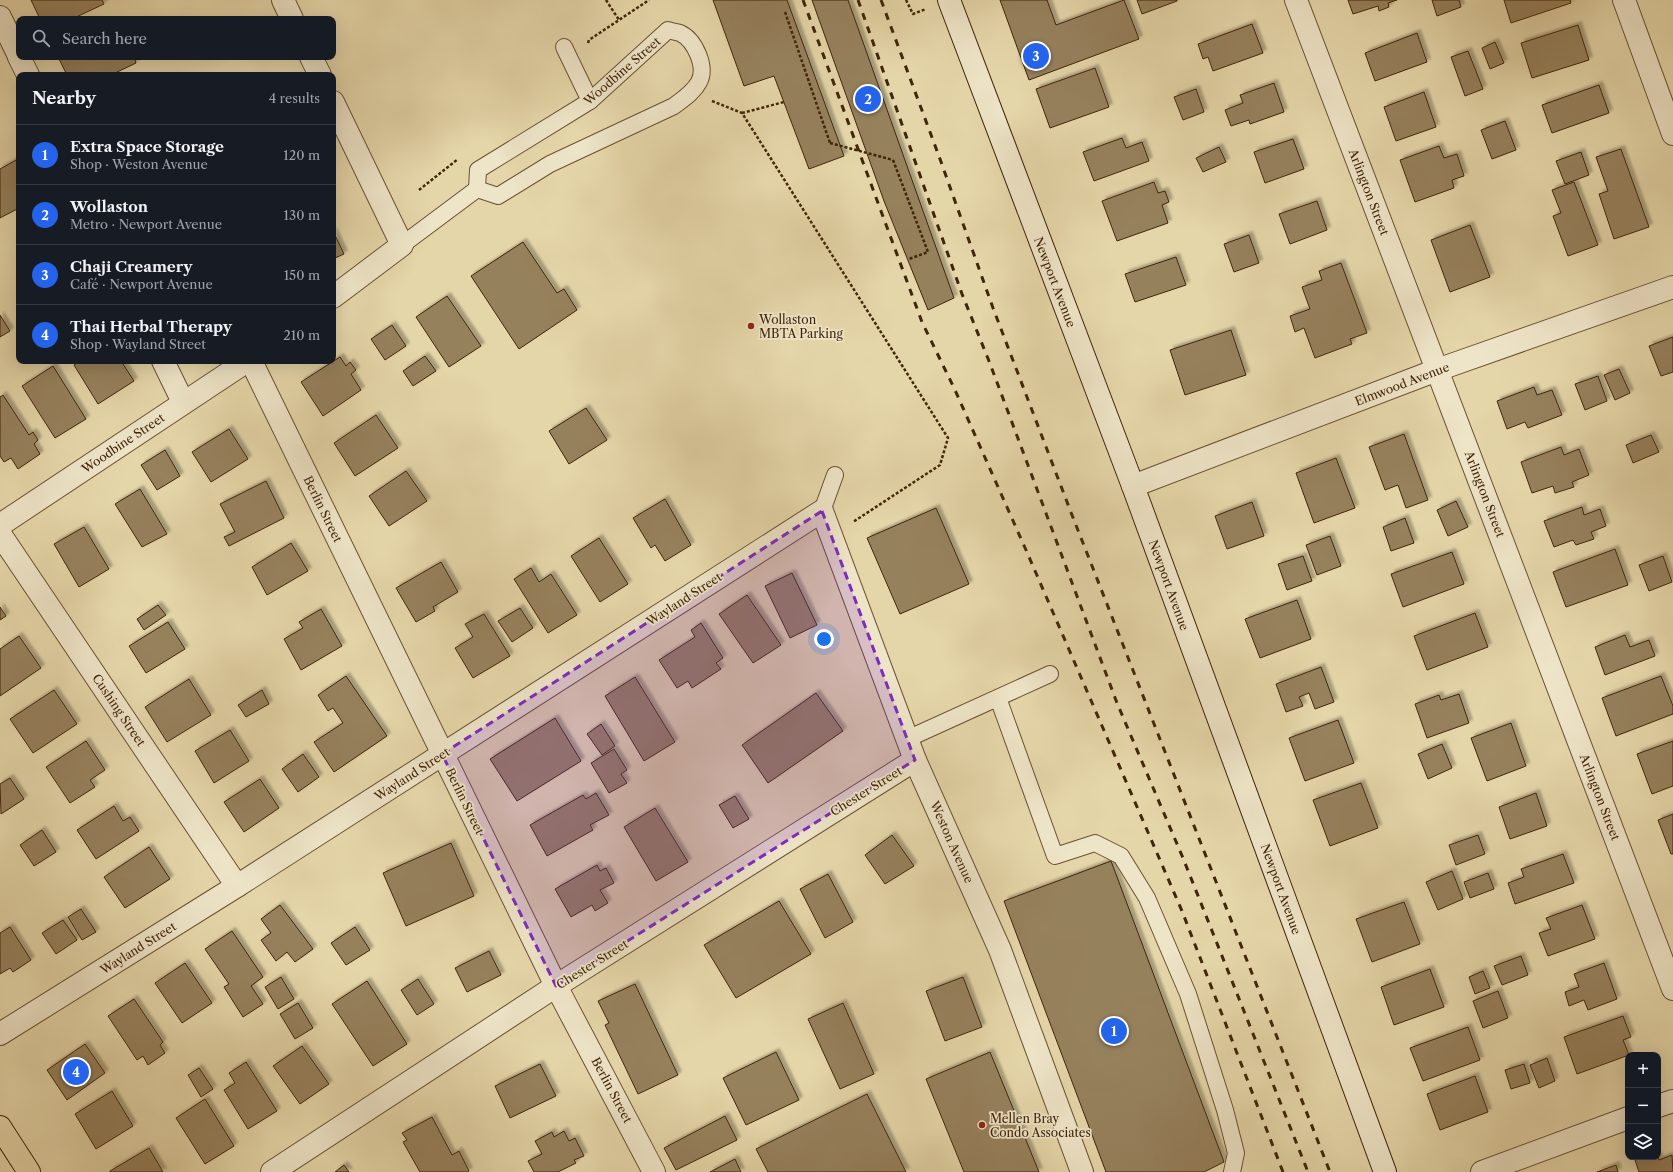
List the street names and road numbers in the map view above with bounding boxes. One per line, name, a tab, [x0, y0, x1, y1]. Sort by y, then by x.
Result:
street label: Woodbine Street	[580, 33, 664, 109]
street label: Arlington Street	[1345, 146, 1393, 238]
street label: Newport Avenue	[1031, 235, 1079, 330]
street label: Elmwood Avenue	[1353, 359, 1451, 409]
street label: Woodbine Street	[78, 409, 168, 477]
street label: Arlington Street	[1461, 448, 1509, 540]
street label: Berlin Street	[300, 473, 346, 545]
street label: Newport Avenue	[1146, 538, 1192, 633]
street label: Wayland Street	[643, 569, 725, 629]
street label: Cushing Street	[89, 671, 149, 750]
street label: Wayland Street	[371, 744, 453, 804]
street label: Arlington Street	[1576, 751, 1624, 843]
street label: Chester Street	[827, 763, 905, 819]
street label: Berlin Street	[442, 765, 488, 837]
street label: Weston Avenue	[927, 798, 977, 886]
street label: Newport Avenue	[1258, 842, 1304, 937]
street label: Wayland Street	[96, 918, 179, 978]
street label: Chester Street	[553, 936, 631, 992]
street label: Berlin Street	[588, 1055, 636, 1126]

